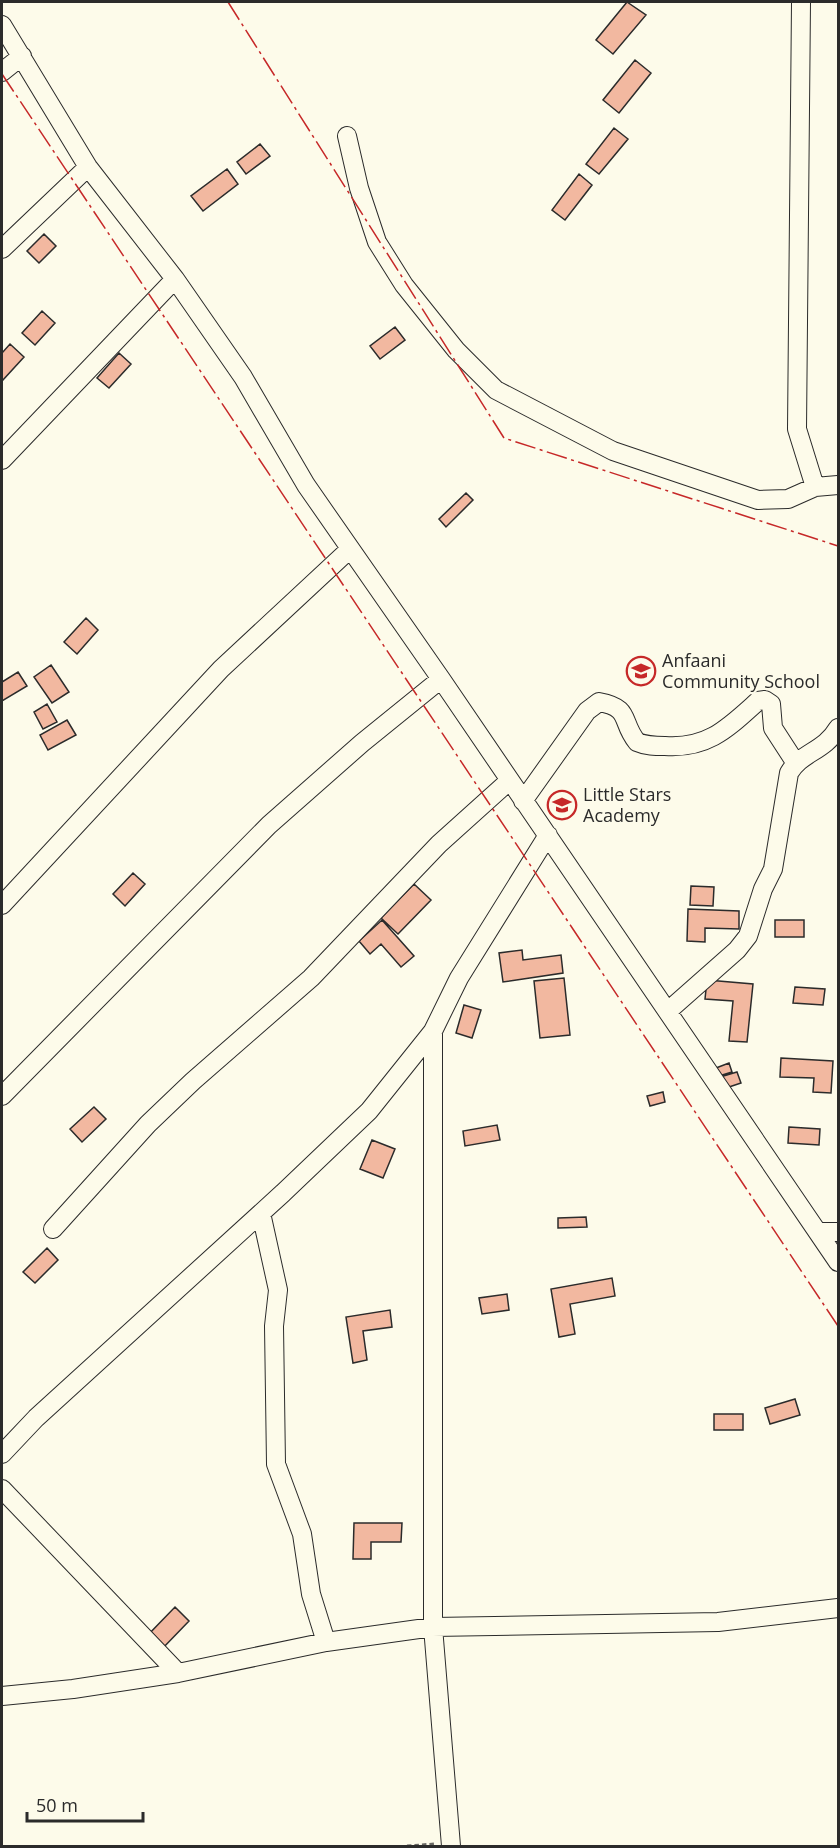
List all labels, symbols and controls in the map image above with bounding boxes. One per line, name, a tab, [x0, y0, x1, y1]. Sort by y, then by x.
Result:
place label: Anfaani Community School	[662, 648, 820, 693]
school or university icon: Anfaani Community School	[625, 655, 657, 687]
place label: Little Stars Academy	[583, 782, 671, 827]
school or university icon: Little Stars Academy	[546, 789, 578, 821]
scale bar	[27, 1785, 142, 1823]
text: 50 m	[36, 1793, 78, 1817]

